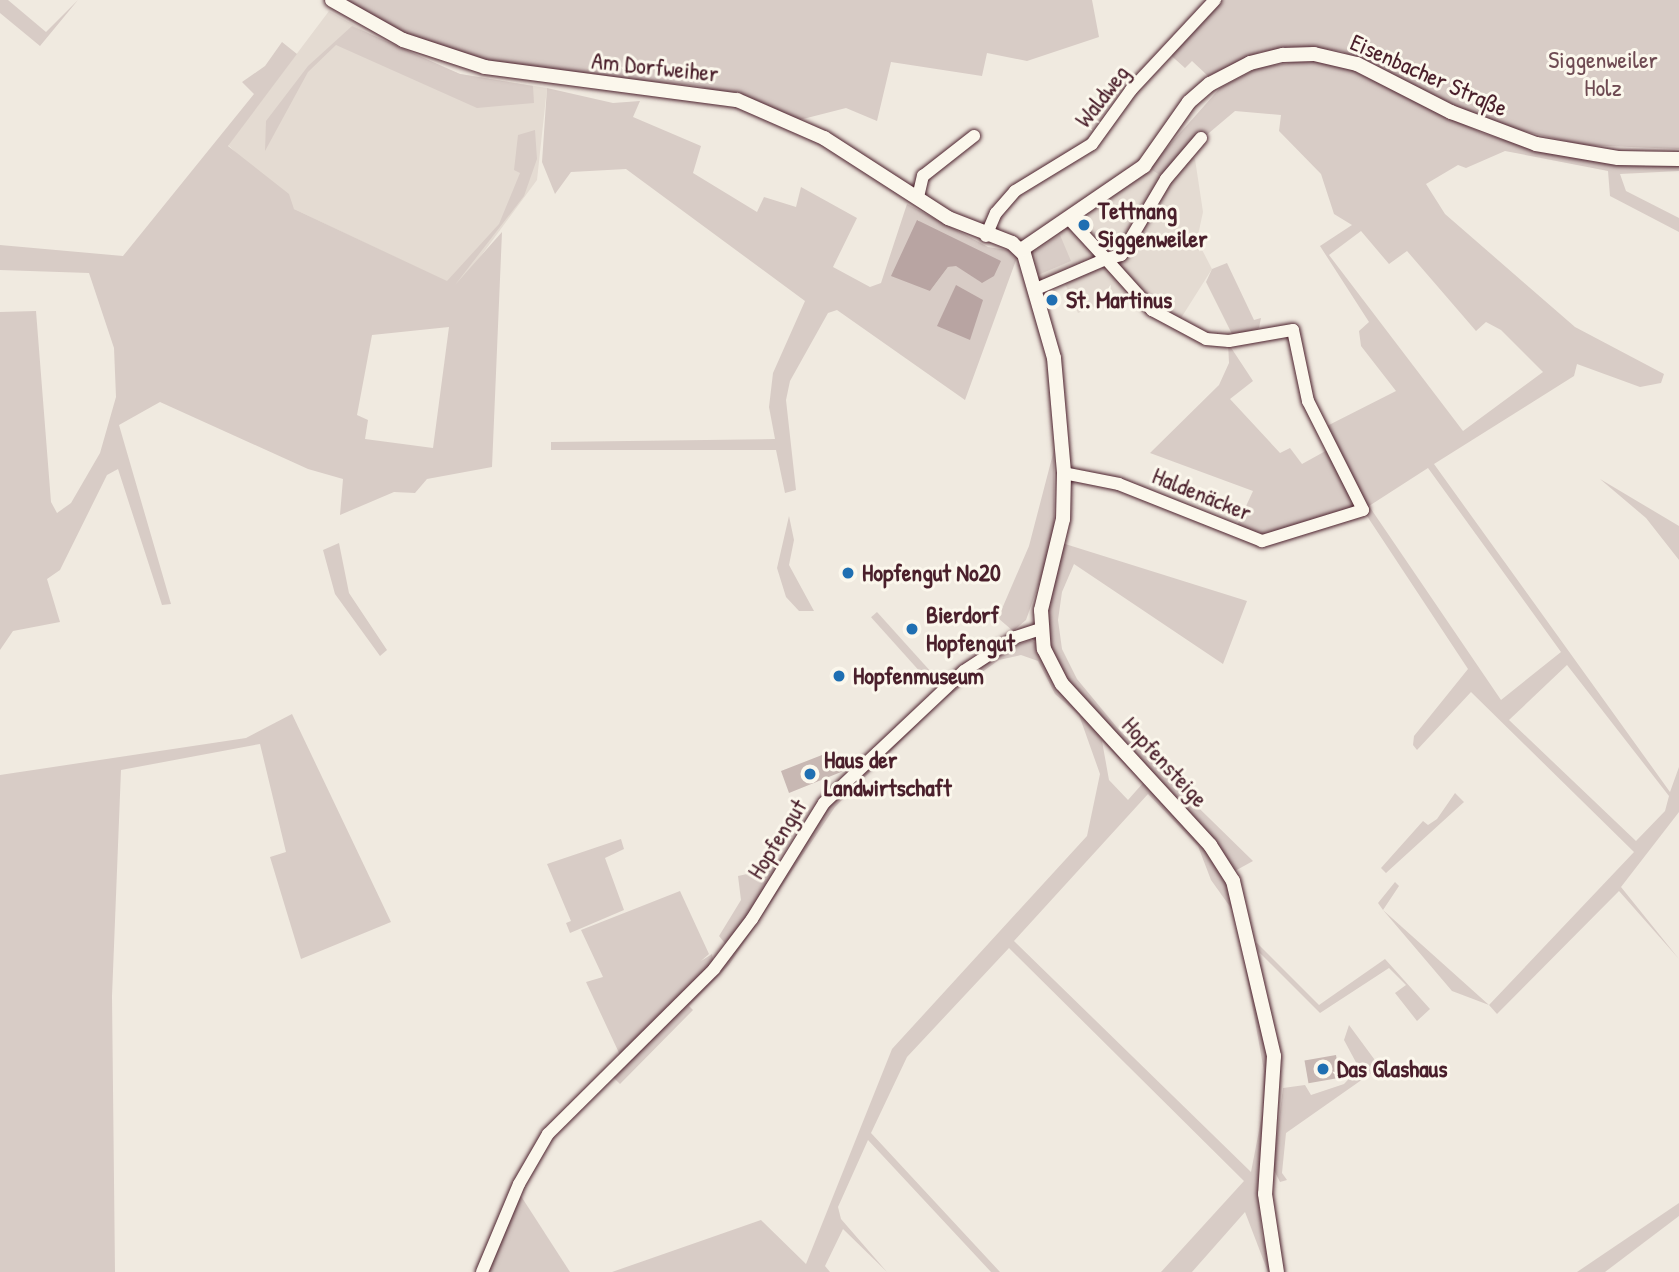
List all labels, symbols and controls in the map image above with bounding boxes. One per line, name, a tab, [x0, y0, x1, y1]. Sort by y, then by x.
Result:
street label: Eisenbacher Straße	[1346, 28, 1512, 122]
street label: Am Dorfweiher	[590, 46, 720, 88]
park label: Siggenweiler Holz	[1548, 46, 1658, 102]
street label: Waldweg	[1069, 59, 1135, 133]
place label: Tettnang Siggenweiler	[1098, 197, 1207, 253]
marker: Tettnang Siggenweiler	[1076, 217, 1092, 233]
place label: St. Martinus	[1066, 286, 1172, 314]
marker: St. Martinus	[1044, 292, 1060, 308]
street label: Haldenäcker	[1148, 461, 1256, 527]
place label: Hopfengut No20	[862, 559, 1001, 587]
marker: Hopfengut No20	[840, 565, 856, 581]
place label: Bierdorf Hopfengut	[926, 601, 1015, 657]
marker: Bierdorf Hopfengut	[904, 621, 920, 637]
place label: Hopfenmuseum	[853, 662, 984, 690]
marker: Hopfenmuseum	[831, 668, 847, 684]
street label: Hopfensteige	[1116, 711, 1214, 813]
place label: Haus der Landwirtschaft	[824, 746, 951, 802]
marker: Haus der Landwirtschaft	[802, 766, 818, 782]
street label: Hopfengut	[741, 794, 813, 884]
place label: Das Glashaus	[1337, 1055, 1447, 1083]
marker: Das Glashaus	[1315, 1061, 1331, 1077]

